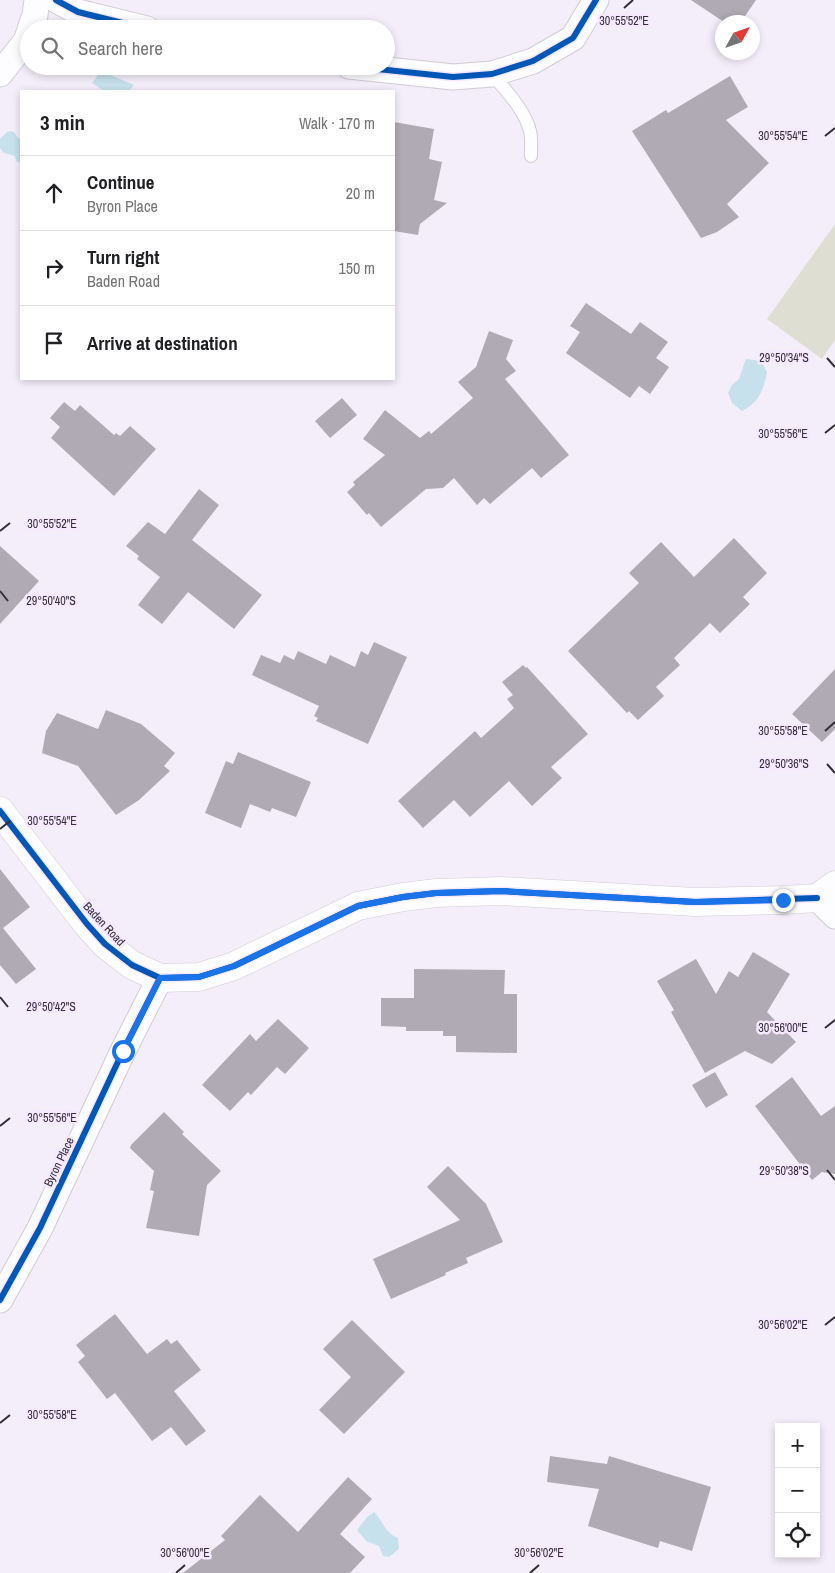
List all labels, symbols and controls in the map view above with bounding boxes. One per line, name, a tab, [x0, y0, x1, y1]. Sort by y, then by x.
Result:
text: 30°55'52"E	[599, 13, 649, 29]
north arrow	[715, 15, 760, 60]
search box	[20, 20, 395, 75]
icon: search	[38, 34, 66, 62]
text: Search here	[78, 35, 163, 61]
text: 3 min	[40, 108, 85, 137]
text: Walk · 170 m	[299, 112, 375, 134]
text: 30°55'54"E	[758, 128, 808, 144]
text: Continue	[87, 169, 155, 195]
icon: ahead	[40, 179, 68, 207]
text: 20 m	[346, 182, 375, 204]
text: Byron Place	[87, 195, 158, 217]
text: Turn right	[87, 244, 159, 270]
icon: right	[40, 254, 68, 282]
text: 150 m	[339, 257, 375, 279]
text: Baden Road	[87, 270, 160, 292]
icon: arrive	[40, 329, 68, 357]
text: Arrive at destination	[87, 330, 238, 356]
text: 29°50'34"S	[759, 350, 809, 366]
text: 30°55'56"E	[758, 426, 808, 442]
text: 30°55'52"E	[27, 516, 77, 532]
text: 29°50'40"S	[26, 593, 76, 609]
text: 30°55'58"E	[758, 723, 808, 739]
text: 29°50'36"S	[759, 756, 809, 772]
text: 30°55'54"E	[27, 813, 77, 829]
route end	[772, 889, 795, 912]
street label: Baden Road	[79, 899, 129, 949]
text: 29°50'42"S	[26, 999, 76, 1015]
text: 30°56'00"E	[758, 1020, 808, 1036]
route start	[112, 1040, 135, 1063]
text: 30°55'56"E	[27, 1110, 77, 1126]
street label: Byron Place	[40, 1135, 78, 1189]
text: 29°50'38"S	[759, 1163, 809, 1179]
text: 30°56'02"E	[758, 1317, 808, 1333]
text: 30°55'58"E	[27, 1407, 77, 1423]
map controls	[775, 1423, 820, 1558]
button: +	[775, 1423, 820, 1468]
button: −	[775, 1468, 820, 1513]
button: locate	[775, 1513, 820, 1558]
text: 30°56'00"E	[160, 1545, 210, 1561]
text: 30°56'02"E	[514, 1545, 564, 1561]

